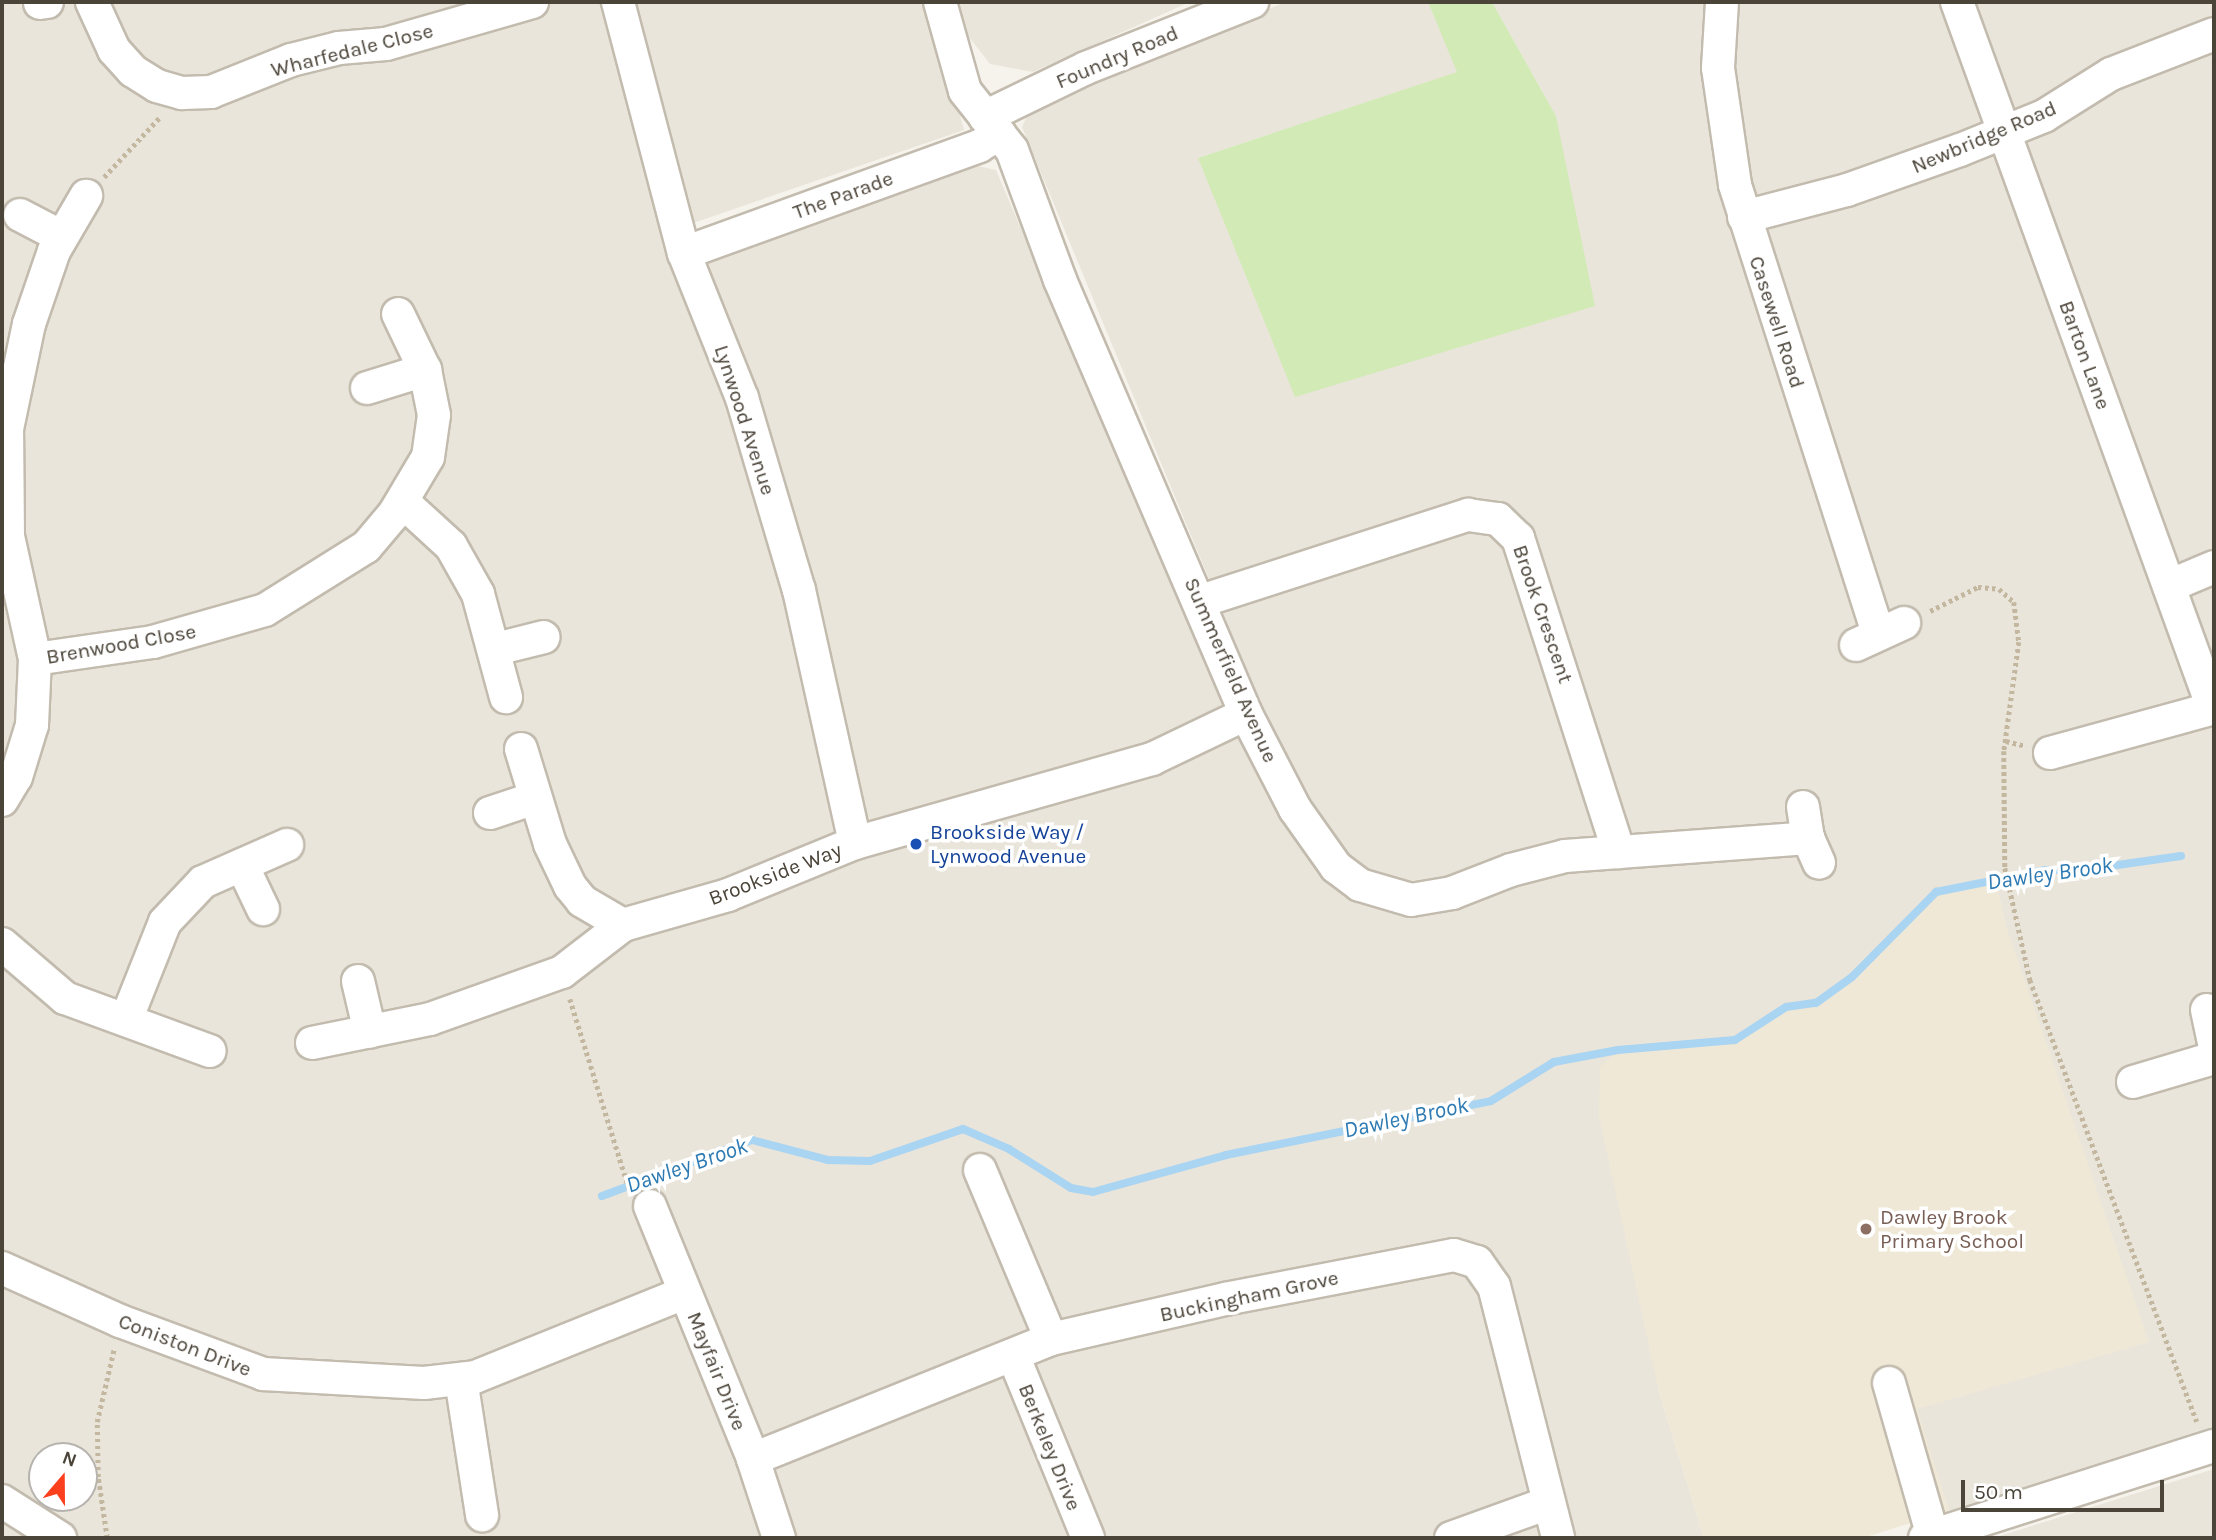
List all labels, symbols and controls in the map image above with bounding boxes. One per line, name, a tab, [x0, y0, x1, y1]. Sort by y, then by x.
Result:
street label: Wharfedale Close	[268, 18, 436, 82]
street label: Foundry Road	[1052, 20, 1182, 94]
street label: Newbridge Road	[1908, 95, 2060, 179]
street label: The Parade	[790, 165, 896, 225]
street label: Casewell Road	[1744, 253, 1810, 391]
street label: Barton Lane	[2054, 297, 2116, 413]
street label: Lynwood Avenue	[709, 342, 781, 498]
street label: Brook Crescent	[1508, 541, 1578, 687]
street label: Summerfield Avenue	[1179, 574, 1283, 766]
street label: Brenwood Close	[44, 618, 198, 670]
place label: Brookside Way / Lynwood Avenue	[930, 819, 1086, 869]
marker: Brookside Way / Lynwood Avenue	[908, 836, 924, 852]
street label: Brookside Way	[705, 837, 845, 911]
water label: Dawley Brook	[1985, 852, 2115, 896]
water label: Dawley Brook	[1341, 1091, 1471, 1145]
water label: Dawley Brook	[623, 1132, 751, 1200]
place label: Dawley Brook Primary School	[1880, 1204, 2024, 1254]
marker: Dawley Brook Primary School	[1858, 1221, 1874, 1237]
street label: Buckingham Grove	[1157, 1265, 1341, 1327]
street label: Coniston Drive	[115, 1308, 255, 1382]
street label: Mayfair Drive	[682, 1308, 752, 1434]
street label: Berkeley Drive	[1013, 1380, 1087, 1514]
north arrow	[28, 1442, 98, 1512]
text: N	[59, 1446, 80, 1472]
scale bar	[1964, 1466, 2167, 1510]
text: 50 m	[1974, 1480, 2023, 1504]

